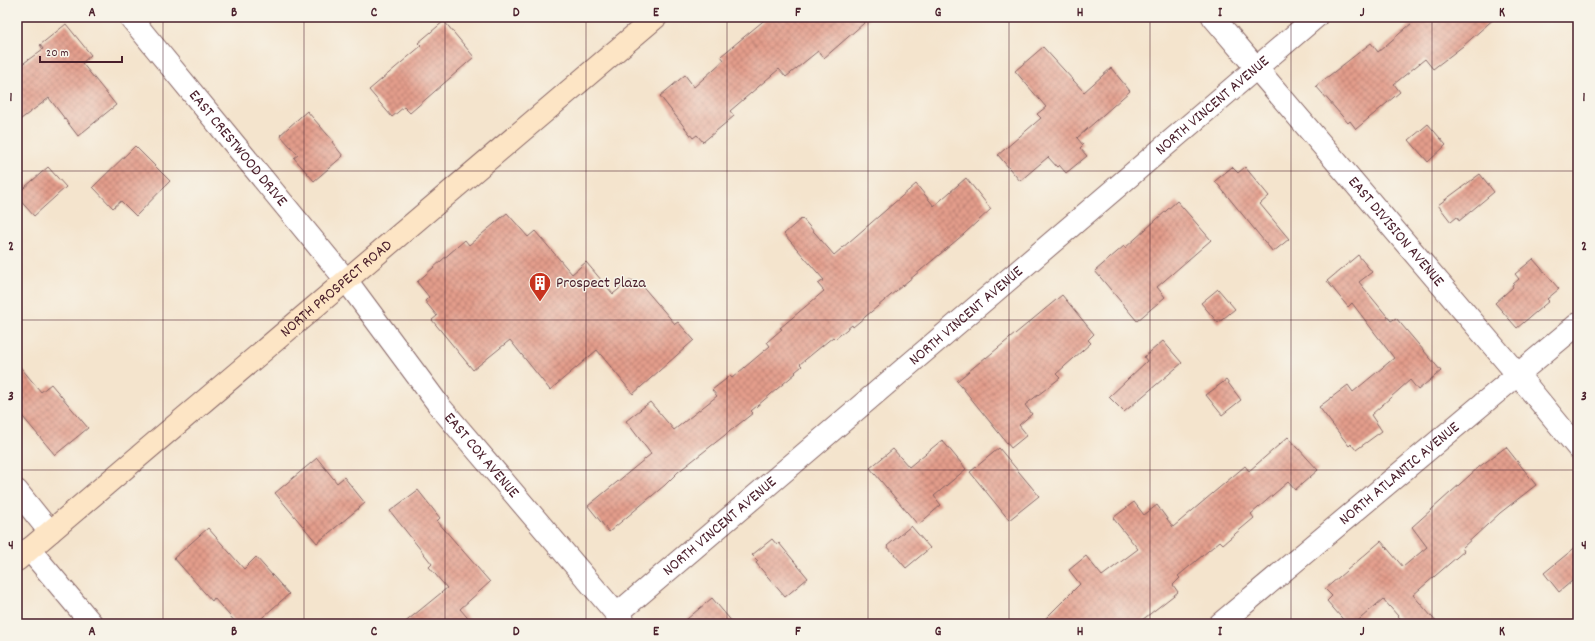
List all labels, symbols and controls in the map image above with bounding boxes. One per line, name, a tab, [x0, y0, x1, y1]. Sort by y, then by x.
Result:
text: A	[88, 4, 96, 23]
text: B	[231, 4, 237, 23]
text: C	[371, 4, 378, 23]
text: D	[513, 4, 520, 23]
text: E	[653, 4, 660, 23]
text: F	[795, 4, 801, 23]
text: G	[935, 4, 942, 23]
text: H	[1077, 4, 1084, 23]
text: I	[1218, 4, 1223, 23]
text: J	[1360, 4, 1365, 23]
text: K	[1499, 4, 1505, 23]
scale bar	[40, 38, 122, 64]
text: 20 m	[46, 45, 69, 62]
street label: NORTH VINCENT AVENUE	[1150, 50, 1275, 161]
street label: EAST CRESTWOOD DRIVE	[183, 85, 293, 212]
text: 1	[10, 89, 13, 108]
text: 1	[1583, 89, 1586, 108]
street label: EAST DIVISION AVENUE	[1342, 172, 1450, 292]
street label: NORTH PROSPECT ROAD	[275, 234, 397, 343]
text: 2	[8, 238, 14, 257]
text: 2	[1581, 238, 1587, 257]
street label: NORTH VINCENT AVENUE	[904, 260, 1029, 371]
building icon: Prospect Plaza	[527, 270, 553, 303]
place label: Prospect Plaza	[556, 272, 646, 295]
text: 3	[8, 388, 14, 407]
text: 3	[1581, 388, 1587, 407]
street label: EAST COX AVENUE	[438, 408, 525, 504]
street label: NORTH ATLANTIC AVENUE	[1334, 416, 1465, 531]
street label: NORTH VINCENT AVENUE	[658, 471, 782, 582]
text: 4	[8, 537, 14, 556]
text: 4	[1581, 537, 1587, 556]
text: A	[88, 623, 96, 641]
text: B	[231, 623, 237, 641]
text: C	[371, 623, 378, 641]
text: D	[513, 623, 520, 641]
text: E	[653, 623, 660, 641]
text: F	[795, 623, 801, 641]
text: G	[935, 623, 942, 641]
text: H	[1077, 623, 1084, 641]
text: I	[1218, 623, 1223, 641]
text: J	[1360, 623, 1365, 641]
text: K	[1499, 623, 1505, 641]

